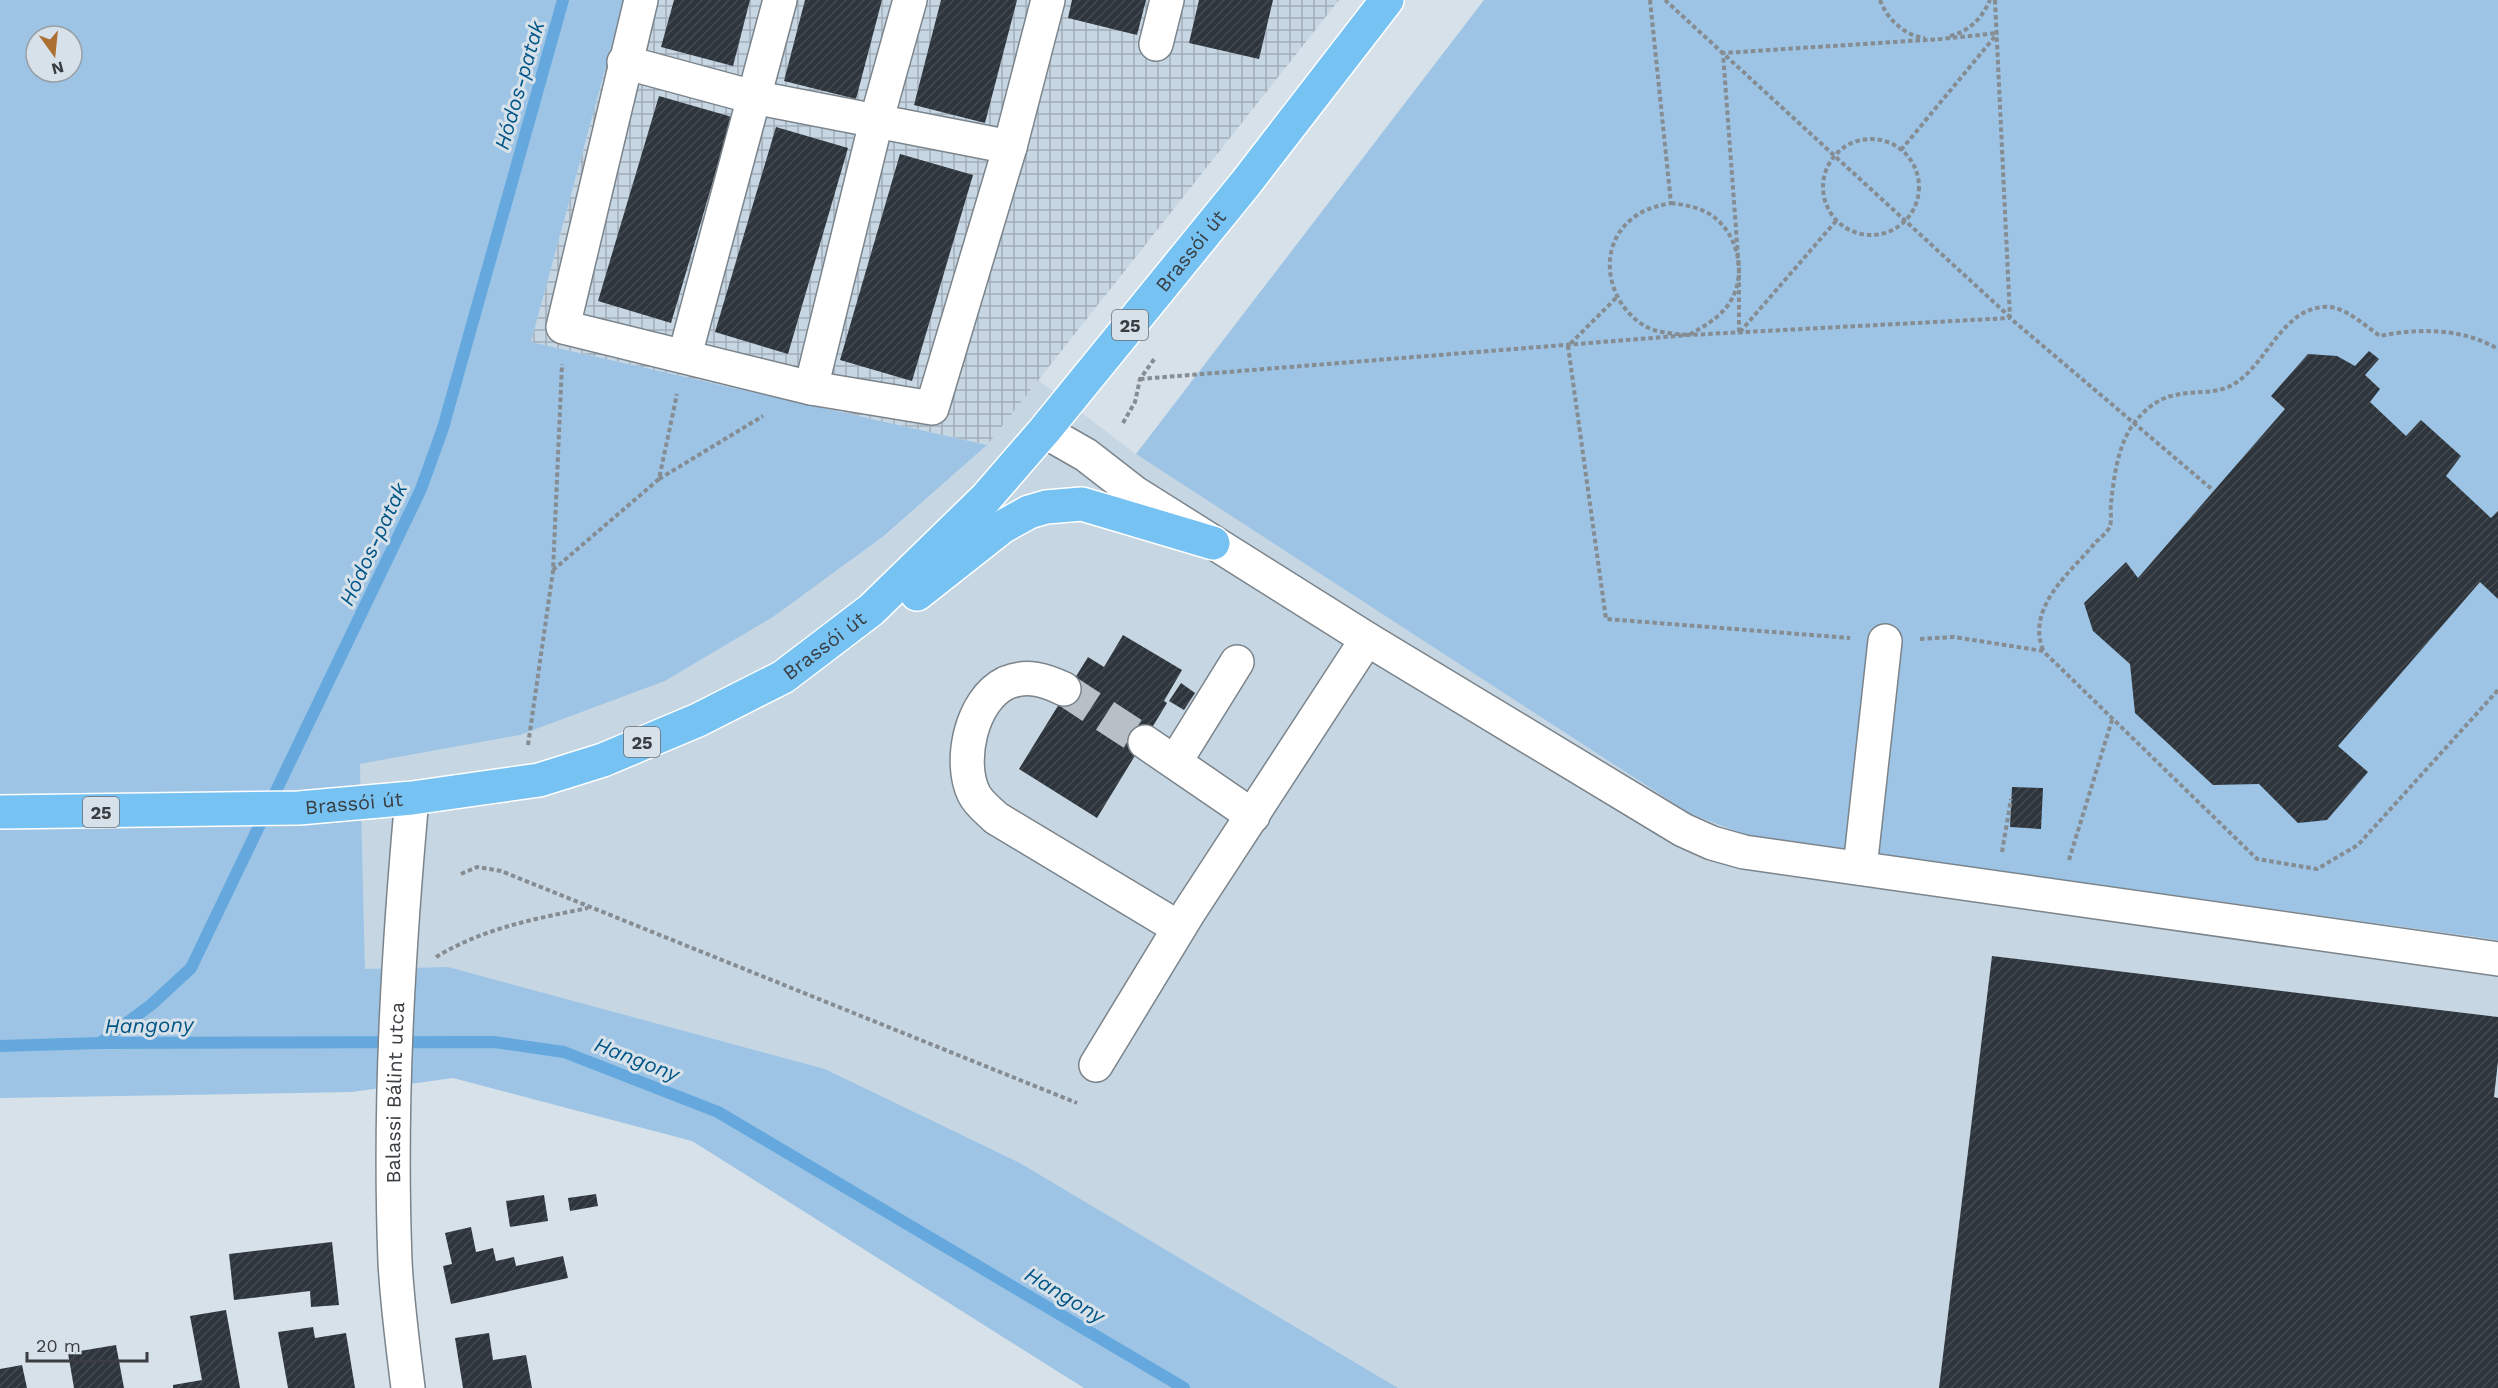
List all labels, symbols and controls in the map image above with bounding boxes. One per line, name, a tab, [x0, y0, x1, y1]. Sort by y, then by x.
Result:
water label: Hódos-patak	[489, 17, 549, 152]
north arrow	[24, 24, 84, 84]
text: N	[50, 57, 66, 79]
street label: Brassói út	[1150, 205, 1231, 297]
road number: 25	[1112, 310, 1148, 340]
water label: Hódos-patak	[334, 478, 413, 610]
street label: Brassói út	[778, 606, 871, 685]
road number: 25	[624, 727, 660, 757]
street label: Brassói út	[304, 787, 404, 819]
road number: 25	[83, 797, 119, 827]
street label: Balassi Bálint utca	[381, 1001, 409, 1184]
water label: Hangony	[104, 1012, 195, 1038]
water label: Hangony	[591, 1031, 684, 1087]
water label: Hangony	[1021, 1261, 1111, 1329]
scale bar	[27, 1325, 147, 1363]
text: 20 m	[36, 1335, 81, 1356]

